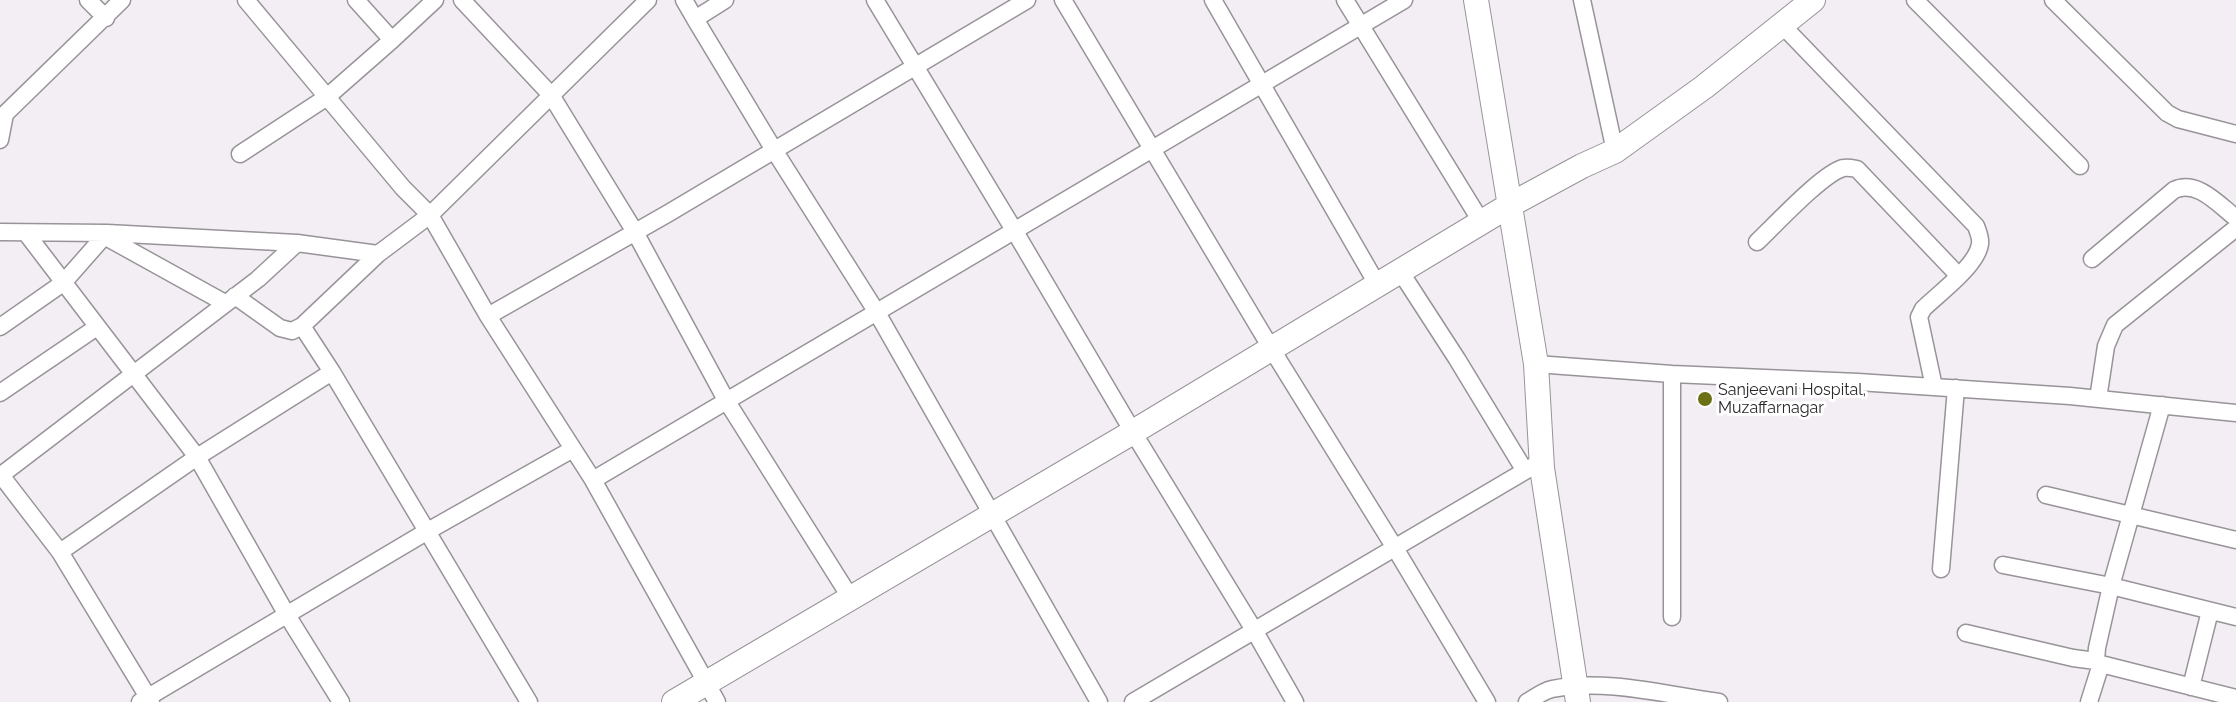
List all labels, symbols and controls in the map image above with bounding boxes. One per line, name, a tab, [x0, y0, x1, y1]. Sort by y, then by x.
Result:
place label: Sanjeevani Hospital, Muzaffarnagar	[1718, 380, 1866, 418]
marker: Sanjeevani Hospital, Muzaffarnagar	[1696, 390, 1714, 408]

